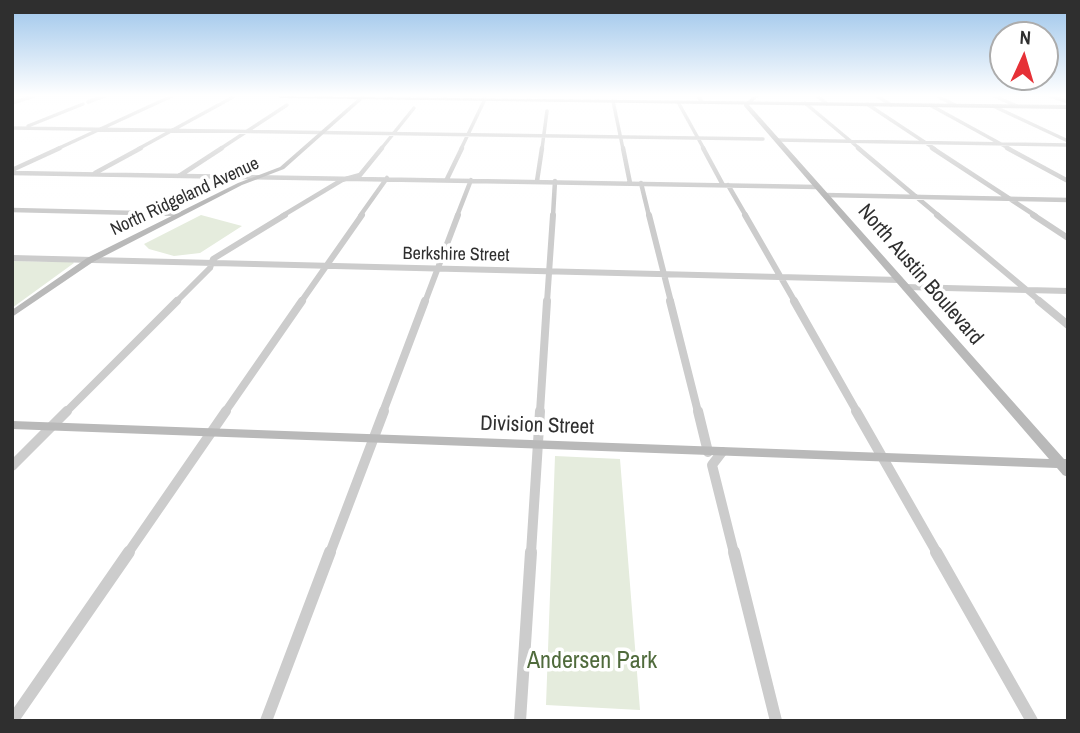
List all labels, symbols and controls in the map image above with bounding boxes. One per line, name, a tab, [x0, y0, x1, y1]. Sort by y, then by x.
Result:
north arrow	[989, 21, 1059, 91]
text: N	[1019, 24, 1032, 50]
street label: North Ridgeland Avenue	[107, 153, 263, 241]
street label: North Austin Boulevard	[852, 200, 988, 350]
street label: Berkshire Street	[402, 243, 510, 267]
street label: Division Street	[480, 411, 594, 441]
park label: Andersen Park	[527, 648, 657, 676]

